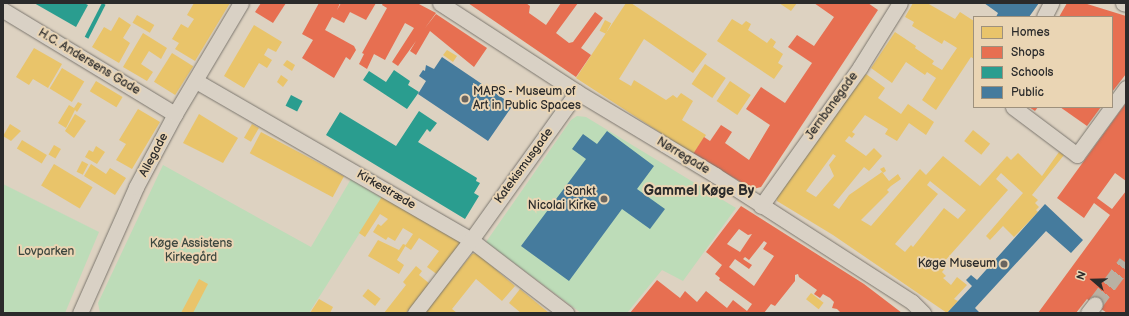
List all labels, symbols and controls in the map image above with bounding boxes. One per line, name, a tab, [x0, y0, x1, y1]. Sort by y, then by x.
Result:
legend	[973, 16, 1113, 108]
text: Homes	[1011, 25, 1050, 40]
street label: H.C. Andersens Gade	[35, 26, 143, 98]
text: Shops	[1011, 45, 1045, 60]
text: Schools	[1011, 65, 1054, 80]
street label: Jernbanegade	[803, 70, 861, 142]
place label: MAPS - Museum of Art in Public Spaces	[473, 85, 581, 113]
text: Public	[1011, 85, 1044, 100]
marker: MAPS - Museum of Art in Public Spaces	[460, 94, 470, 104]
street label: Katekismusgade	[492, 125, 556, 207]
street label: Allegade	[137, 131, 171, 179]
street label: Nørregade	[654, 135, 712, 177]
street label: Kirkestræde	[354, 167, 418, 213]
district label: Gammel Køge By	[644, 183, 754, 199]
place label: Sankt Nicolai Kirke	[528, 185, 596, 213]
marker: Sankt Nicolai Kirke	[599, 194, 609, 204]
park label: Køge Assistens Kirkegård	[150, 237, 232, 265]
park label: Lovparken	[18, 245, 74, 259]
place label: Køge Museum	[918, 257, 996, 271]
marker: Køge Museum	[999, 259, 1009, 269]
north arrow	[1073, 260, 1113, 300]
text: N	[1074, 270, 1089, 282]

